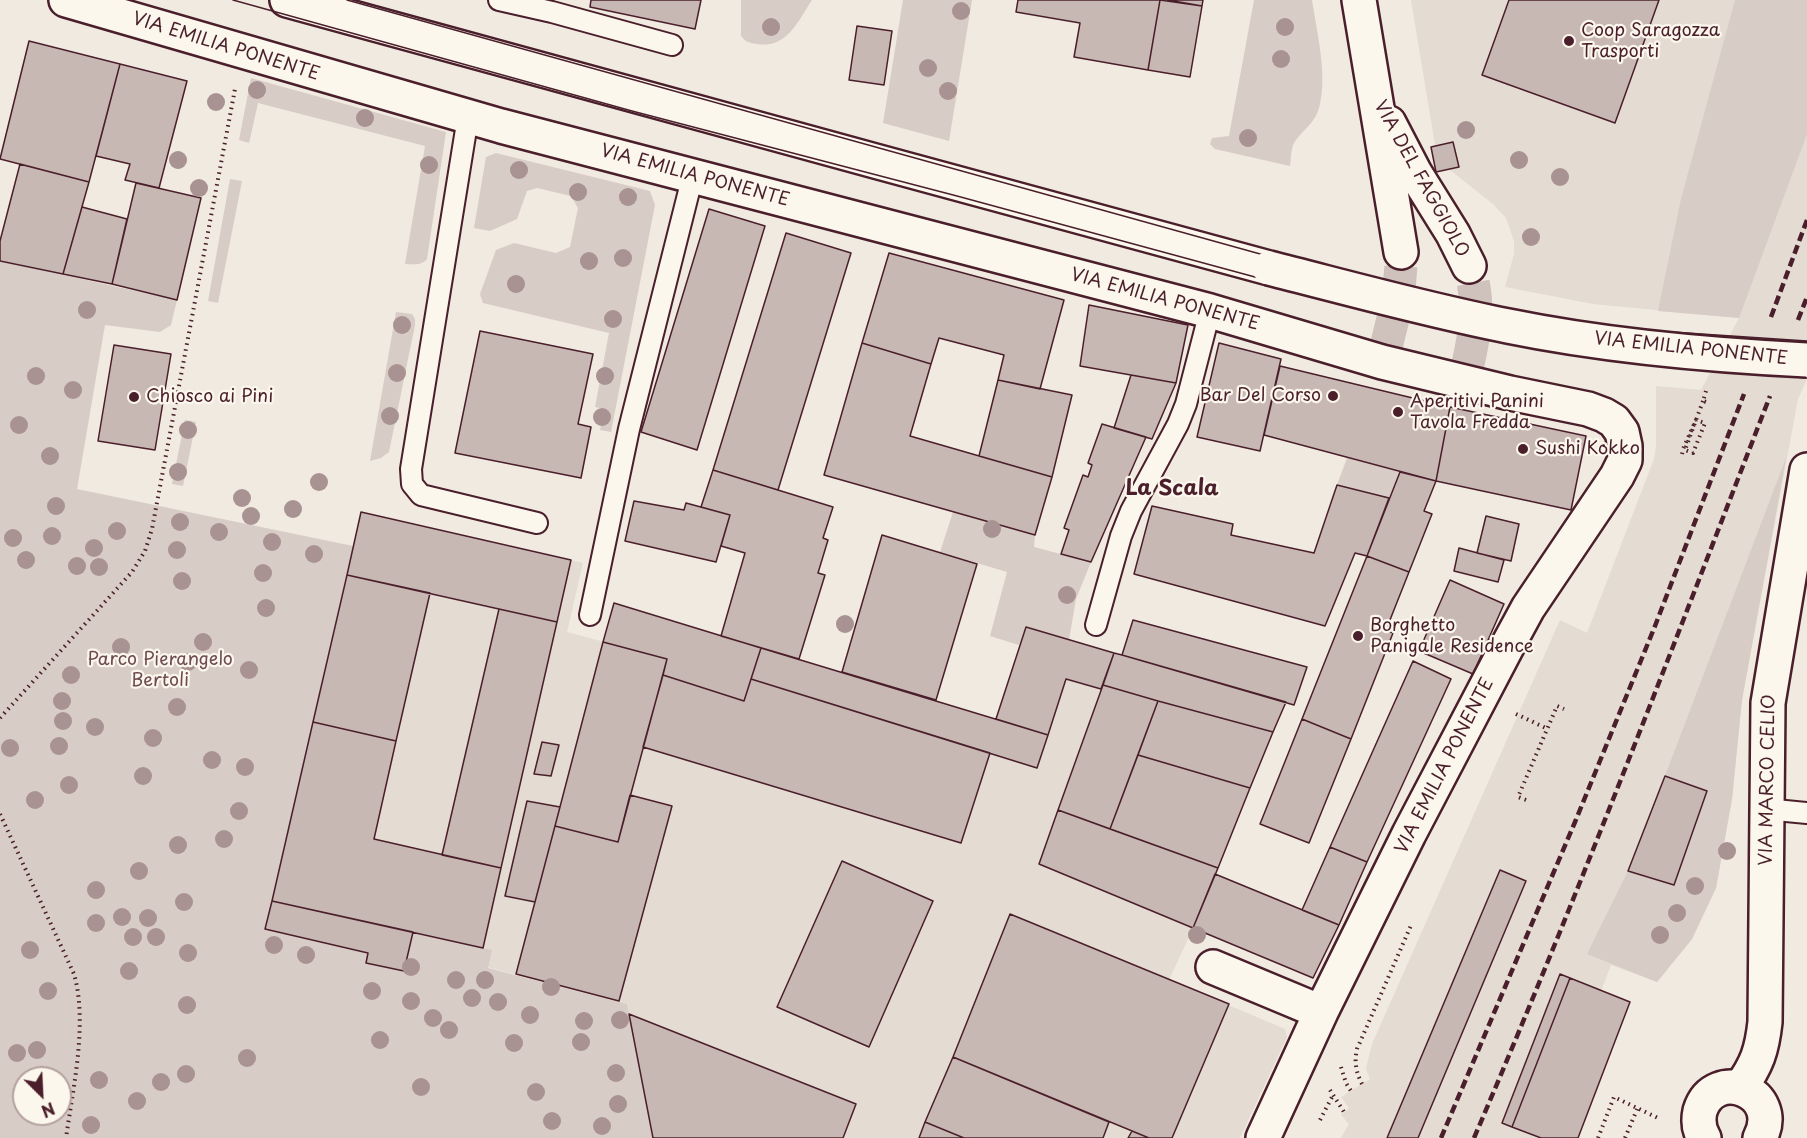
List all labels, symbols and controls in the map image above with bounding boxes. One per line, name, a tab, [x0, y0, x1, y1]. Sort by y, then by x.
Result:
street label: VIA EMILIA PONENTE	[130, 8, 322, 86]
place label: Coop Saragozza Trasporti	[1581, 20, 1720, 63]
marker: Coop Saragozza Trasporti	[1562, 34, 1576, 48]
street label: VIA DEL FAGGIOLO	[1369, 97, 1473, 261]
street label: VIA EMILIA PONENTE	[598, 140, 792, 212]
street label: VIA EMILIA PONENTE	[1068, 264, 1262, 336]
street label: VIA EMILIA PONENTE	[1593, 328, 1789, 370]
place label: Bar Del Corso	[1200, 385, 1321, 407]
place label: Chiosco ai Pini	[146, 386, 273, 408]
marker: Bar Del Corso	[1326, 389, 1340, 403]
marker: Chiosco ai Pini	[127, 390, 141, 404]
place label: Aperitivi Panini Tavola Fredda	[1410, 391, 1544, 434]
marker: Aperitivi Panini Tavola Fredda	[1391, 405, 1405, 419]
place label: Sushi Kokko	[1535, 438, 1640, 460]
marker: Sushi Kokko	[1516, 442, 1530, 456]
district label: La Scala	[1125, 476, 1219, 502]
place label: Borghetto Panigale Residence	[1370, 615, 1534, 658]
marker: Borghetto Panigale Residence	[1351, 629, 1365, 643]
park label: Parco Pierangelo Bertoli	[87, 649, 233, 692]
street label: VIA EMILIA PONENTE	[1391, 674, 1499, 858]
street label: VIA MARCO CELIO	[1756, 694, 1780, 866]
north arrow	[12, 1066, 72, 1126]
text: N	[38, 1097, 59, 1124]

